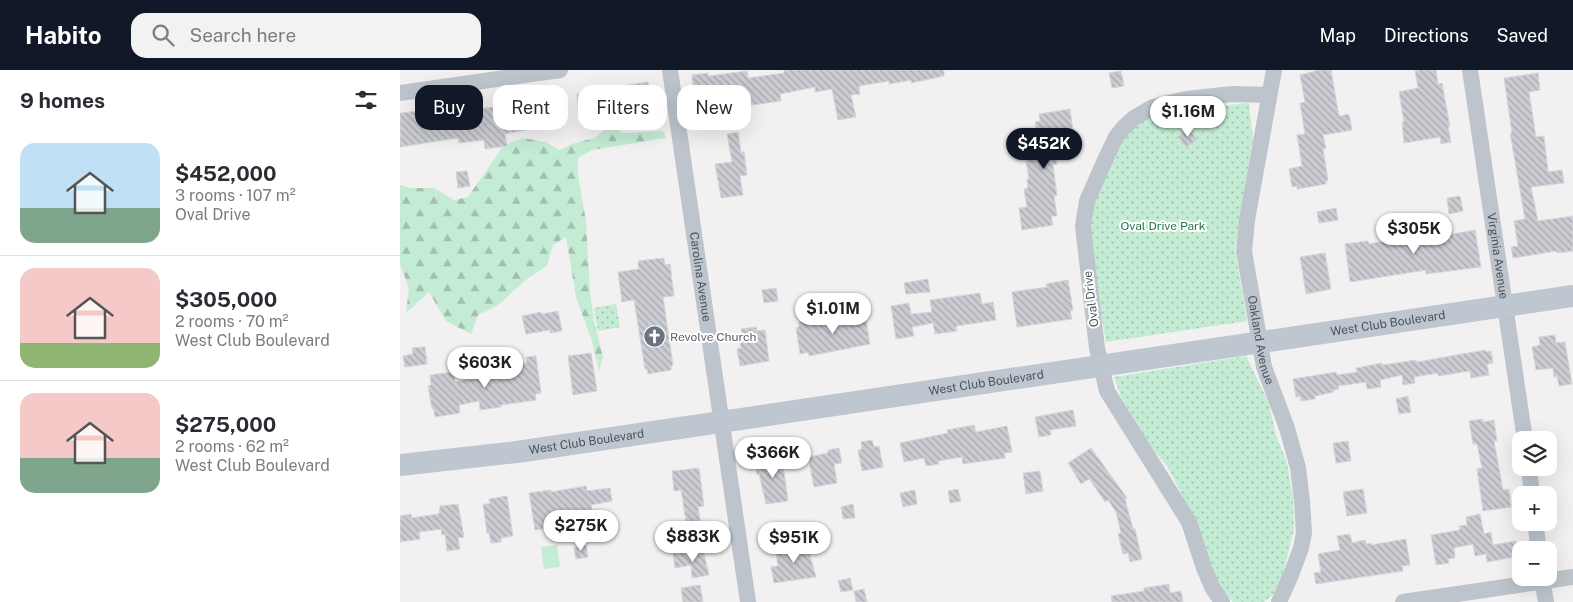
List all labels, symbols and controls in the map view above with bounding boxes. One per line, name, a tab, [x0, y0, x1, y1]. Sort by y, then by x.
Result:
search box	[131, 13, 481, 58]
text: Habito	[25, 21, 101, 49]
icon: search	[149, 21, 177, 49]
text: Search here	[189, 24, 296, 46]
text: Map	[1319, 25, 1356, 46]
text: Directions	[1384, 25, 1469, 46]
text: Saved	[1497, 25, 1548, 46]
chip: Buy	[415, 85, 483, 130]
chip: Rent	[493, 85, 568, 130]
chip: Filters	[578, 85, 667, 130]
chip: New	[677, 85, 751, 130]
icon: filters	[352, 86, 380, 114]
text: 9 homes	[20, 88, 105, 113]
pin: $1.16M	[1147, 96, 1229, 138]
text: $1.16M	[1161, 102, 1215, 121]
pin: $452K	[1009, 128, 1079, 170]
text: $452K	[1017, 134, 1071, 153]
text: $452,000	[175, 161, 277, 186]
icon: home	[60, 163, 120, 223]
text: 3 rooms · 107 m²	[175, 186, 296, 205]
text: Oval Drive	[175, 205, 251, 224]
pin: $305K	[1379, 212, 1449, 255]
street label: Virginia Avenue	[1484, 212, 1511, 300]
park label: Oval Drive Park	[1120, 219, 1206, 233]
text: $305K	[1387, 219, 1441, 238]
street label: Carolina Avenue	[687, 231, 714, 323]
street label: Oval Drive	[1081, 270, 1101, 328]
text: $305,000	[175, 287, 277, 312]
icon: home	[60, 288, 120, 348]
pin: $1.01M	[792, 292, 874, 335]
street label: Oakland Avenue	[1245, 294, 1277, 387]
text: $1.01M	[806, 299, 860, 318]
street label: West Club Boulevard	[1329, 308, 1446, 339]
text: 2 rooms · 70 m²	[175, 312, 288, 331]
church icon: Revolve Church	[642, 325, 666, 349]
place label: Revolve Church	[670, 330, 757, 344]
text: West Club Boulevard	[175, 331, 330, 350]
pin: $603K	[450, 346, 520, 389]
text: $603K	[458, 353, 512, 372]
street label: West Club Boulevard	[928, 367, 1045, 398]
text: $275,000	[175, 412, 276, 437]
icon: home	[60, 413, 120, 473]
street label: West Club Boulevard	[528, 426, 645, 457]
map controls	[1512, 431, 1557, 586]
button: layers	[1512, 431, 1557, 476]
pin: $366K	[738, 436, 808, 479]
text: 2 rooms · 62 m²	[175, 437, 289, 456]
text: $366K	[746, 443, 800, 462]
text: West Club Boulevard	[175, 456, 330, 475]
button: +	[1512, 486, 1557, 531]
pin: $275K	[546, 510, 616, 552]
text: $275K	[554, 516, 608, 535]
pin: $883K	[658, 520, 728, 563]
pin: $951K	[759, 522, 829, 564]
text: $883K	[666, 527, 720, 546]
text: $951K	[769, 528, 819, 547]
button: −	[1512, 541, 1557, 586]

